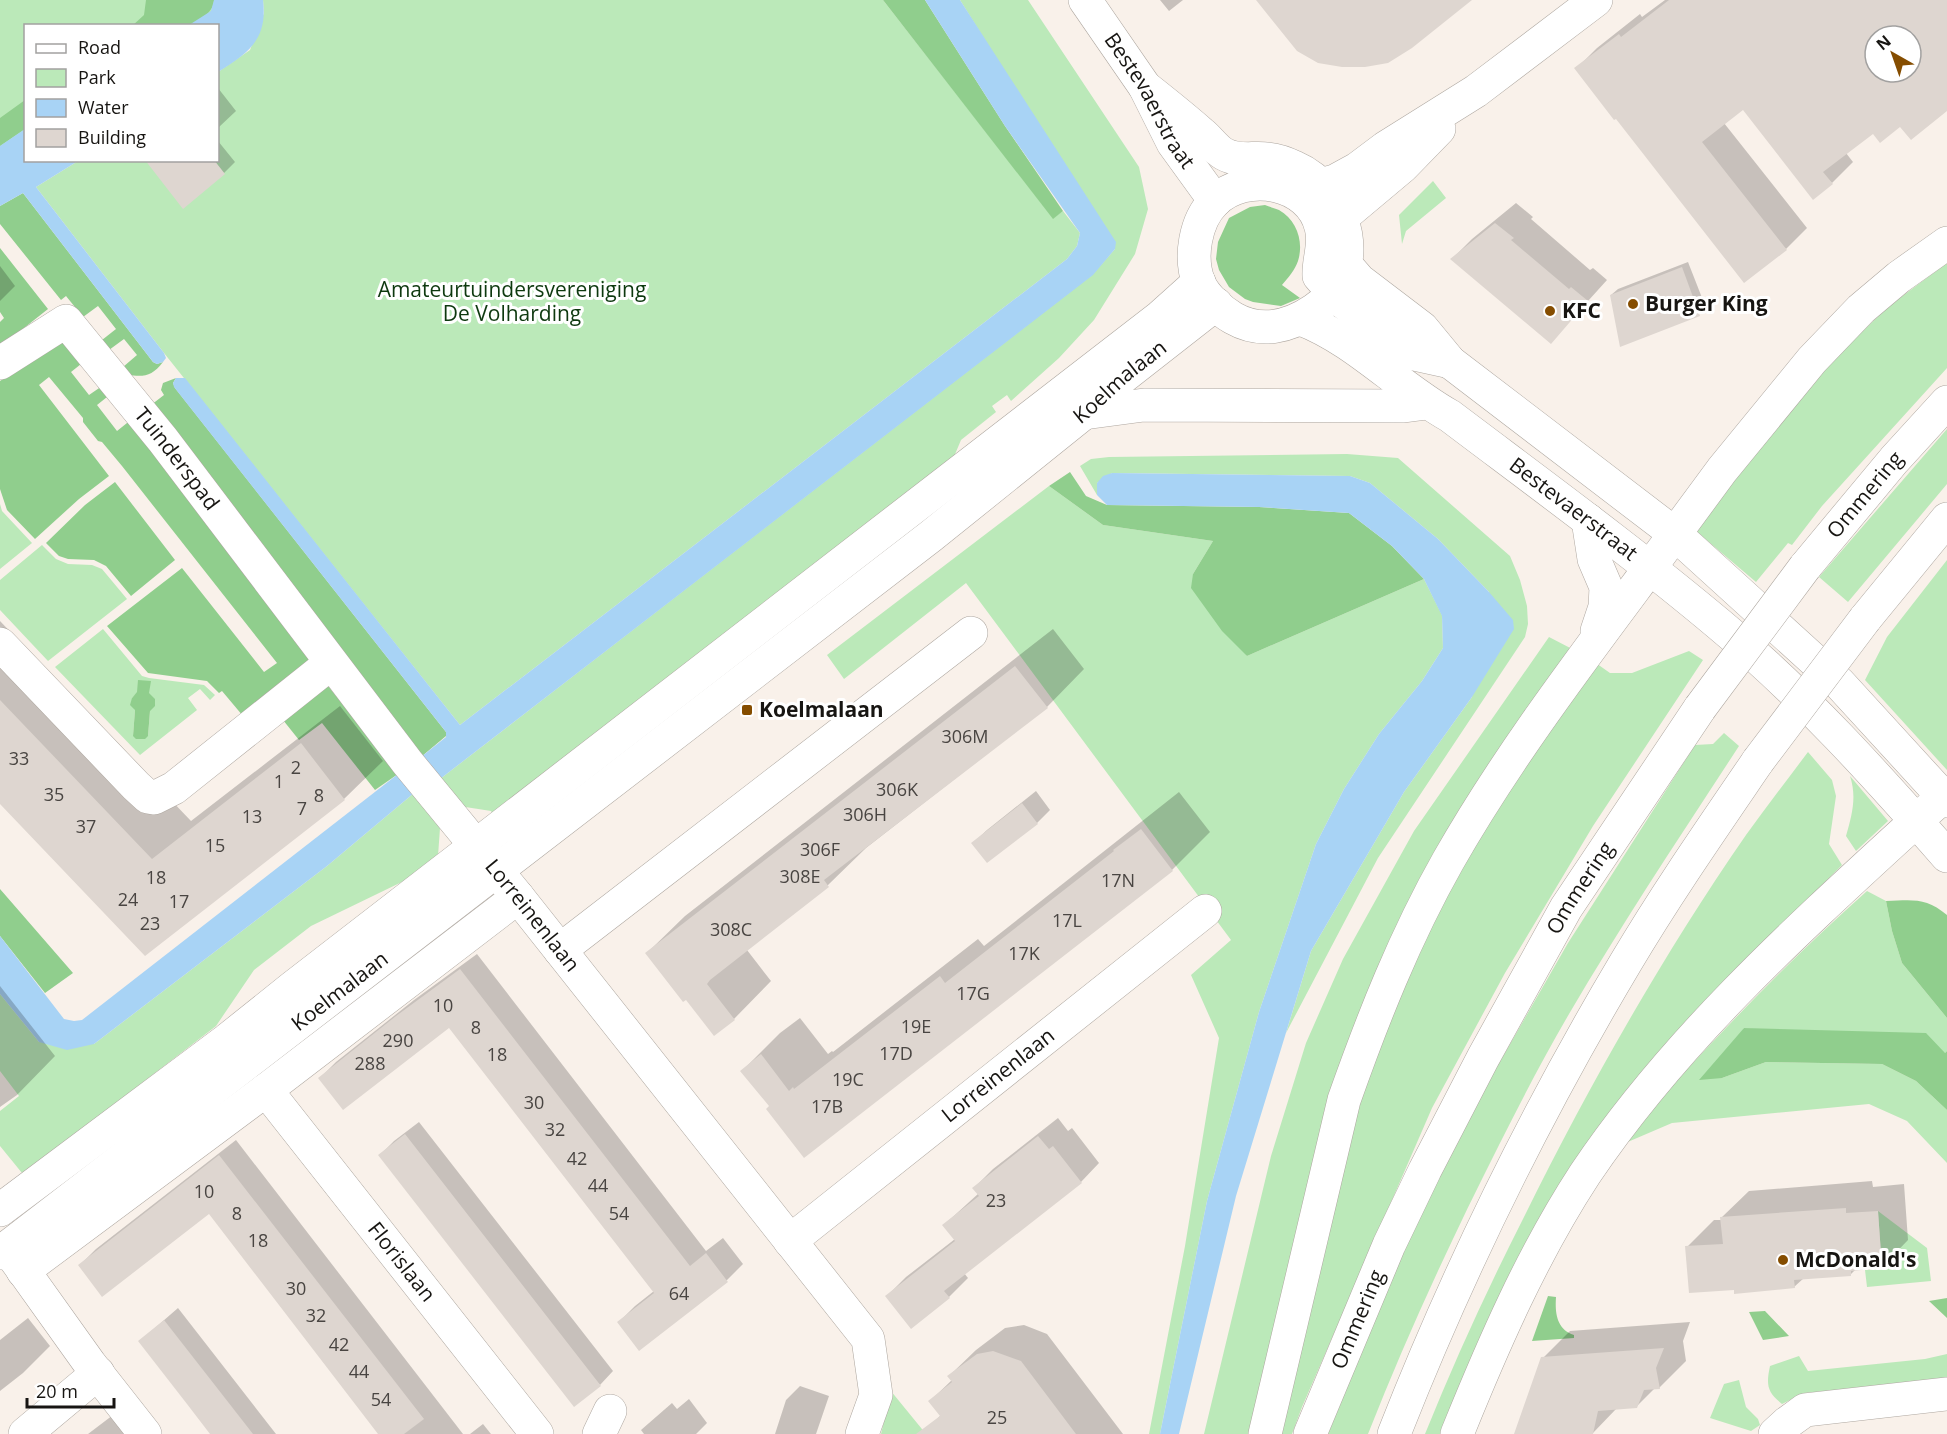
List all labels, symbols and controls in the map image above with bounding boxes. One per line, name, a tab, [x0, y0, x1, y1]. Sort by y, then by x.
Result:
legend	[24, 24, 219, 162]
north arrow	[1863, 24, 1923, 84]
street label: Bestevaerstraat	[1099, 27, 1202, 174]
text: N	[1871, 30, 1895, 55]
text: Road	[78, 35, 121, 59]
text: Park	[78, 65, 116, 89]
text: Water	[78, 95, 129, 119]
text: Building	[78, 125, 146, 149]
park label: Amateurtuindersvereniging De Volharding	[378, 275, 646, 327]
place label: Burger King	[1645, 289, 1768, 317]
place label: KFC	[1562, 296, 1601, 324]
marker: Burger King	[1626, 297, 1640, 311]
marker: KFC	[1543, 304, 1557, 318]
street label: Koelmalaan	[1067, 333, 1172, 429]
street label: Tuinderspad	[129, 401, 226, 516]
street label: Ommering	[1820, 444, 1909, 544]
street label: Bestevaerstraat	[1504, 451, 1644, 566]
place label: Koelmalaan	[759, 695, 884, 723]
marker: Koelmalaan	[740, 703, 754, 717]
house number: 306M	[941, 724, 989, 748]
house number: 33	[9, 746, 29, 770]
house number: 2	[291, 755, 301, 779]
house number: 1	[274, 769, 284, 793]
house number: 306K	[876, 777, 919, 801]
house number: 35	[44, 782, 64, 806]
house number: 8	[314, 783, 324, 807]
house number: 7	[297, 796, 307, 820]
house number: 306H	[843, 802, 887, 826]
house number: 13	[242, 804, 262, 828]
house number: 37	[76, 814, 96, 838]
house number: 15	[205, 833, 225, 857]
street label: Ommering	[1539, 836, 1620, 939]
house number: 306F	[800, 837, 840, 861]
street label: Lorreinenlaan	[479, 853, 587, 977]
house number: 308E	[780, 864, 820, 888]
house number: 18	[146, 865, 166, 889]
house number: 17N	[1101, 868, 1135, 892]
house number: 24	[118, 887, 138, 911]
house number: 17	[169, 889, 189, 913]
house number: 17L	[1052, 908, 1082, 932]
house number: 23	[140, 911, 160, 935]
house number: 308C	[710, 917, 752, 941]
house number: 17K	[1008, 941, 1041, 965]
street label: Koelmalaan	[285, 944, 393, 1037]
house number: 17G	[956, 981, 990, 1005]
house number: 10	[433, 993, 453, 1017]
house number: 19E	[901, 1014, 931, 1038]
house number: 8	[471, 1015, 481, 1039]
street label: Lorreinenlaan	[935, 1021, 1060, 1128]
house number: 290	[383, 1028, 413, 1052]
house number: 17D	[879, 1041, 913, 1065]
house number: 18	[487, 1042, 507, 1066]
house number: 288	[355, 1051, 385, 1075]
house number: 19C	[832, 1067, 864, 1091]
house number: 30	[524, 1090, 544, 1114]
house number: 17B	[811, 1094, 843, 1118]
house number: 32	[545, 1117, 565, 1141]
house number: 42	[567, 1146, 587, 1170]
house number: 44	[588, 1173, 608, 1197]
house number: 10	[194, 1179, 214, 1203]
house number: 23	[986, 1188, 1006, 1212]
house number: 8	[232, 1201, 242, 1225]
house number: 54	[609, 1201, 629, 1225]
street label: Florislaan	[362, 1216, 442, 1307]
house number: 18	[248, 1228, 268, 1252]
place label: McDonald's	[1795, 1245, 1916, 1273]
marker: McDonald's	[1776, 1253, 1790, 1267]
street label: Ommering	[1324, 1265, 1390, 1373]
house number: 30	[286, 1276, 306, 1300]
house number: 64	[669, 1281, 689, 1305]
house number: 32	[306, 1303, 326, 1327]
house number: 42	[329, 1332, 349, 1356]
house number: 44	[349, 1359, 369, 1383]
scale bar	[27, 1371, 114, 1409]
text: 20 m	[36, 1379, 78, 1403]
house number: 54	[371, 1387, 391, 1411]
house number: 25	[987, 1405, 1007, 1429]

